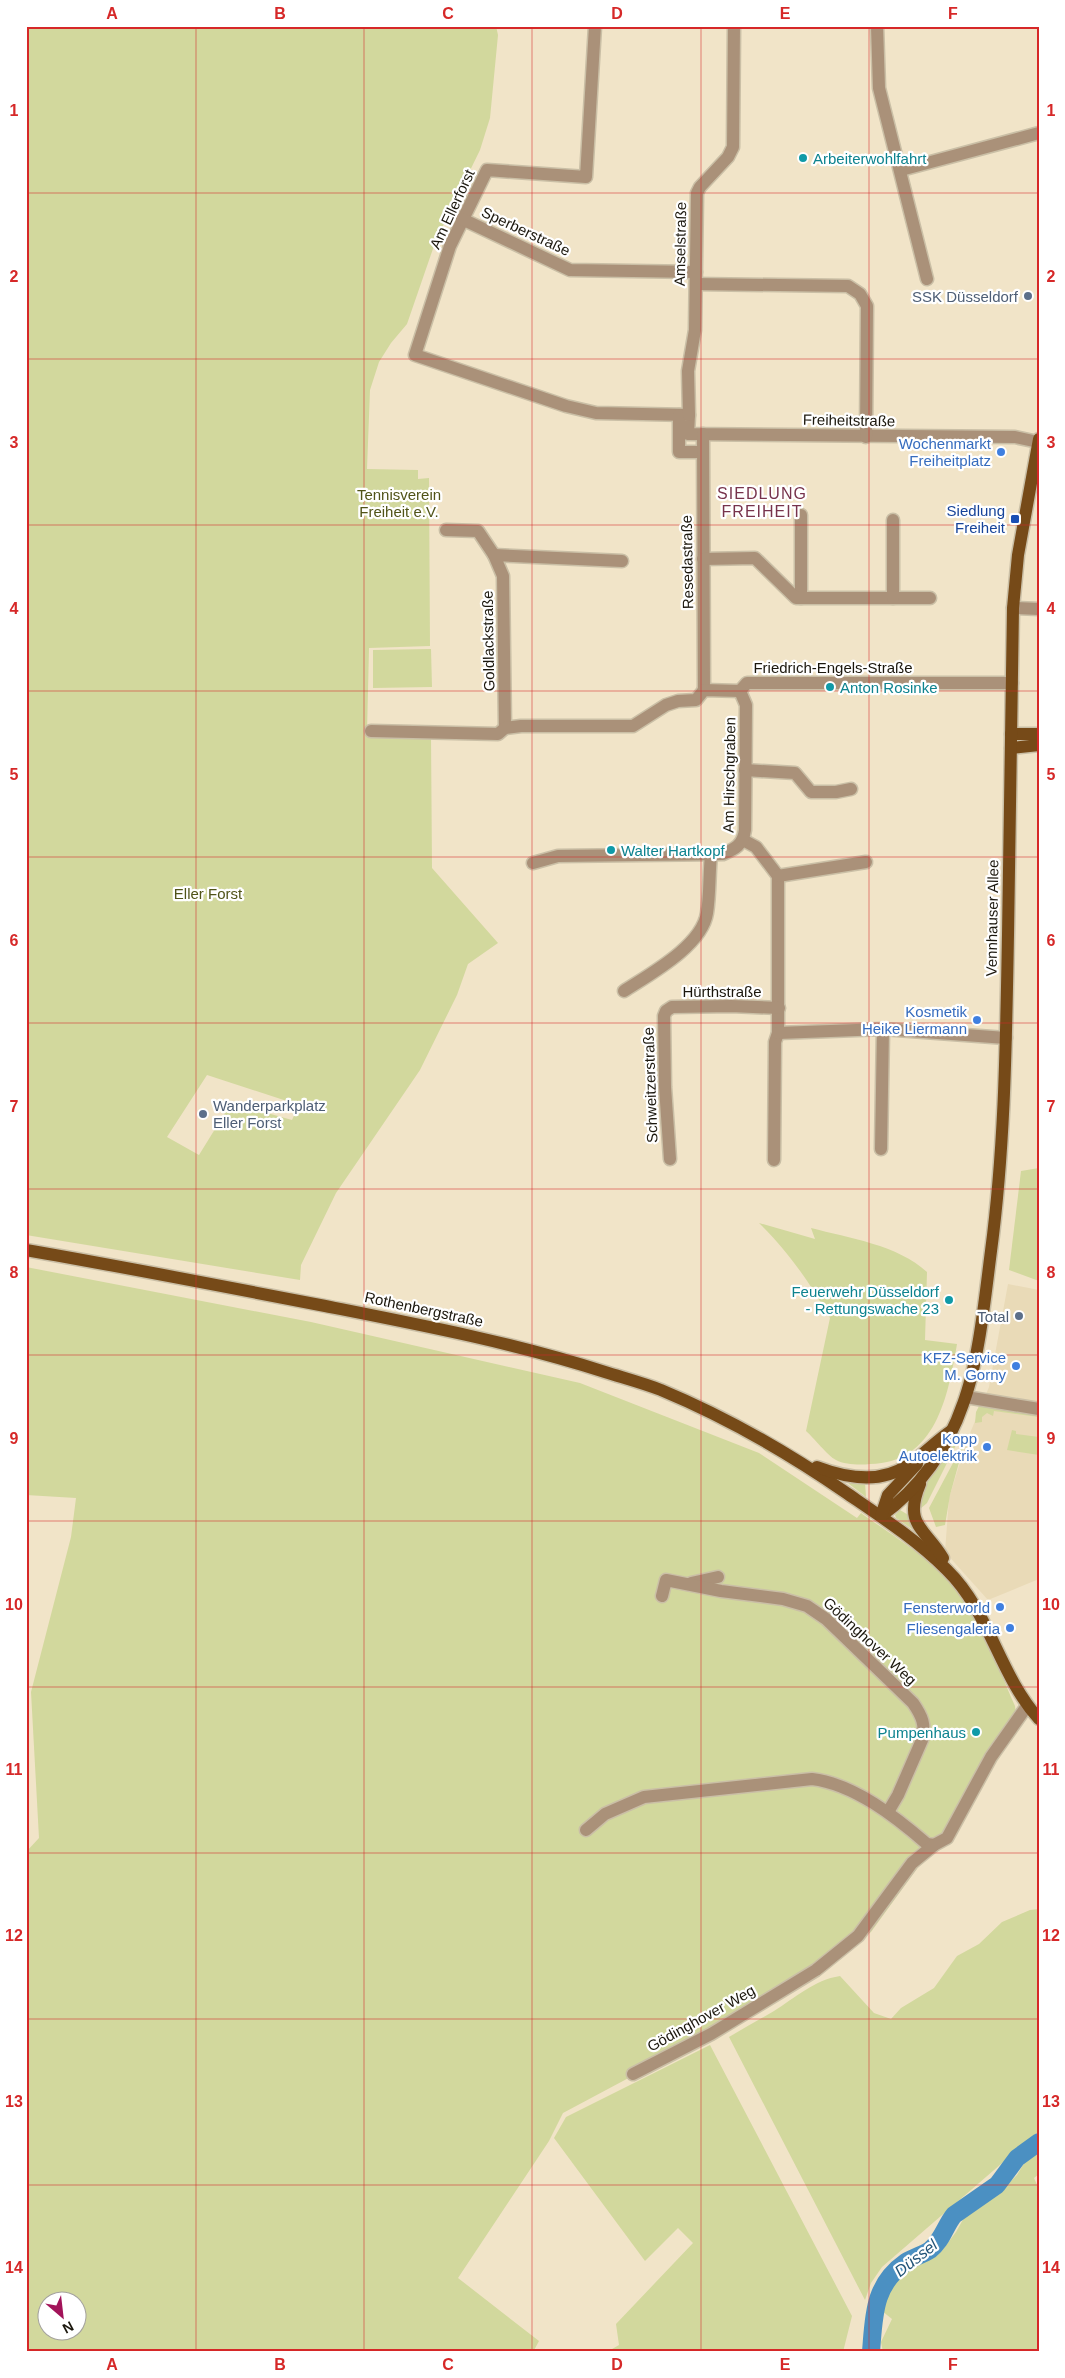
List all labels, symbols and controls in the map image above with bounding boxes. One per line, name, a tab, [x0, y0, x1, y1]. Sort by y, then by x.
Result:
text: A	[106, 5, 118, 22]
text: B	[274, 5, 286, 22]
text: C	[442, 5, 454, 22]
text: D	[611, 5, 623, 22]
text: E	[780, 5, 791, 22]
text: F	[948, 5, 958, 22]
text: 1	[10, 102, 19, 119]
text: 1	[1047, 102, 1056, 119]
place label: Arbeiterwohlfahrt	[813, 150, 927, 167]
marker: Arbeiterwohlfahrt	[797, 152, 809, 164]
street label: Am Ellerforst	[426, 166, 478, 251]
street label: Amselstraße	[671, 202, 689, 286]
street label: Sperberstraße	[479, 203, 573, 259]
text: 2	[10, 268, 19, 285]
text: 2	[1047, 268, 1056, 285]
place label: SSK Düsseldorf	[912, 288, 1019, 305]
marker: SSK Düsseldorf	[1022, 290, 1034, 302]
street label: Freiheitstraße	[803, 411, 895, 429]
text: 3	[10, 434, 19, 451]
text: 3	[1047, 434, 1056, 451]
place label: Wochenmarkt Freiheitplatz	[899, 435, 992, 469]
marker: Wochenmarkt Freiheitplatz	[995, 446, 1007, 458]
district label: SIEDLUNG FREIHEIT	[717, 485, 807, 520]
park label: Tennisverein Freiheit e.V.	[357, 486, 441, 520]
place label: Siedlung Freiheit	[947, 502, 1006, 536]
marker: Siedlung Freiheit	[1009, 513, 1021, 525]
street label: Resedastraße	[678, 515, 696, 609]
street label: Goldlackstraße	[479, 590, 497, 692]
text: 4	[10, 600, 19, 617]
text: 4	[1047, 600, 1056, 617]
street label: Friedrich-Engels-Straße	[753, 659, 913, 676]
place label: Anton Rosinke	[840, 679, 938, 696]
marker: Anton Rosinke	[824, 681, 836, 693]
street label: Am Hirschgraben	[719, 717, 739, 833]
text: 5	[10, 766, 19, 783]
text: 5	[1047, 766, 1056, 783]
place label: Walter Hartkopf	[621, 842, 725, 859]
marker: Walter Hartkopf	[605, 844, 617, 856]
street label: Vennhauser Allee	[982, 859, 1002, 977]
park label: Eller Forst	[174, 885, 243, 902]
text: 6	[10, 932, 19, 949]
text: 6	[1047, 932, 1056, 949]
street label: Hürthstraße	[682, 983, 762, 1000]
place label: Kosmetik Heike Liermann	[862, 1003, 967, 1037]
marker: Kosmetik Heike Liermann	[971, 1014, 983, 1026]
street label: Schweitzerstraße	[639, 1027, 661, 1143]
place label: Wanderparkplatz Eller Forst	[213, 1097, 326, 1131]
text: 7	[10, 1098, 19, 1115]
text: 7	[1047, 1098, 1056, 1115]
marker: Wanderparkplatz Eller Forst	[197, 1108, 209, 1120]
text: 8	[10, 1264, 19, 1281]
text: 8	[1047, 1264, 1056, 1281]
place label: Feuerwehr Düsseldorf - Rettungswache 23	[791, 1283, 940, 1317]
street label: Rothenbergstraße	[363, 1288, 485, 1330]
marker: Feuerwehr Düsseldorf - Rettungswache 23	[943, 1294, 955, 1306]
place label: Total	[977, 1308, 1009, 1325]
marker: Total	[1013, 1310, 1025, 1322]
place label: KFZ-Service M. Gorny	[923, 1349, 1006, 1383]
marker: KFZ-Service M. Gorny	[1010, 1360, 1022, 1372]
text: 9	[10, 1430, 19, 1447]
place label: Kopp Autoelektrik	[899, 1430, 977, 1464]
text: 9	[1047, 1430, 1056, 1447]
marker: Kopp Autoelektrik	[981, 1441, 993, 1453]
street label: Gödinghover Weg	[820, 1594, 920, 1688]
text: 10	[5, 1596, 23, 1613]
text: 10	[1042, 1596, 1060, 1613]
place label: Fensterworld	[903, 1599, 990, 1616]
marker: Fensterworld	[994, 1601, 1006, 1613]
place label: Fliesengaleria	[907, 1620, 1001, 1637]
marker: Fliesengaleria	[1004, 1622, 1016, 1634]
place label: Pumpenhaus	[878, 1724, 966, 1741]
marker: Pumpenhaus	[970, 1726, 982, 1738]
text: 11	[6, 1761, 23, 1778]
text: 11	[1043, 1761, 1060, 1778]
text: 12	[5, 1927, 23, 1944]
text: 12	[1042, 1927, 1060, 1944]
street label: Gödinghover Weg	[644, 1981, 758, 2055]
text: 13	[5, 2093, 23, 2110]
text: 13	[1042, 2093, 1060, 2110]
water label: Düssel	[891, 2236, 941, 2280]
text: 14	[5, 2259, 23, 2276]
text: 14	[1042, 2259, 1060, 2276]
north arrow	[38, 2290, 88, 2340]
text: N	[60, 2318, 76, 2337]
text: A	[106, 2356, 118, 2373]
text: B	[274, 2356, 286, 2373]
text: C	[442, 2356, 454, 2373]
text: D	[611, 2356, 623, 2373]
text: E	[780, 2356, 791, 2373]
text: F	[948, 2356, 958, 2373]

